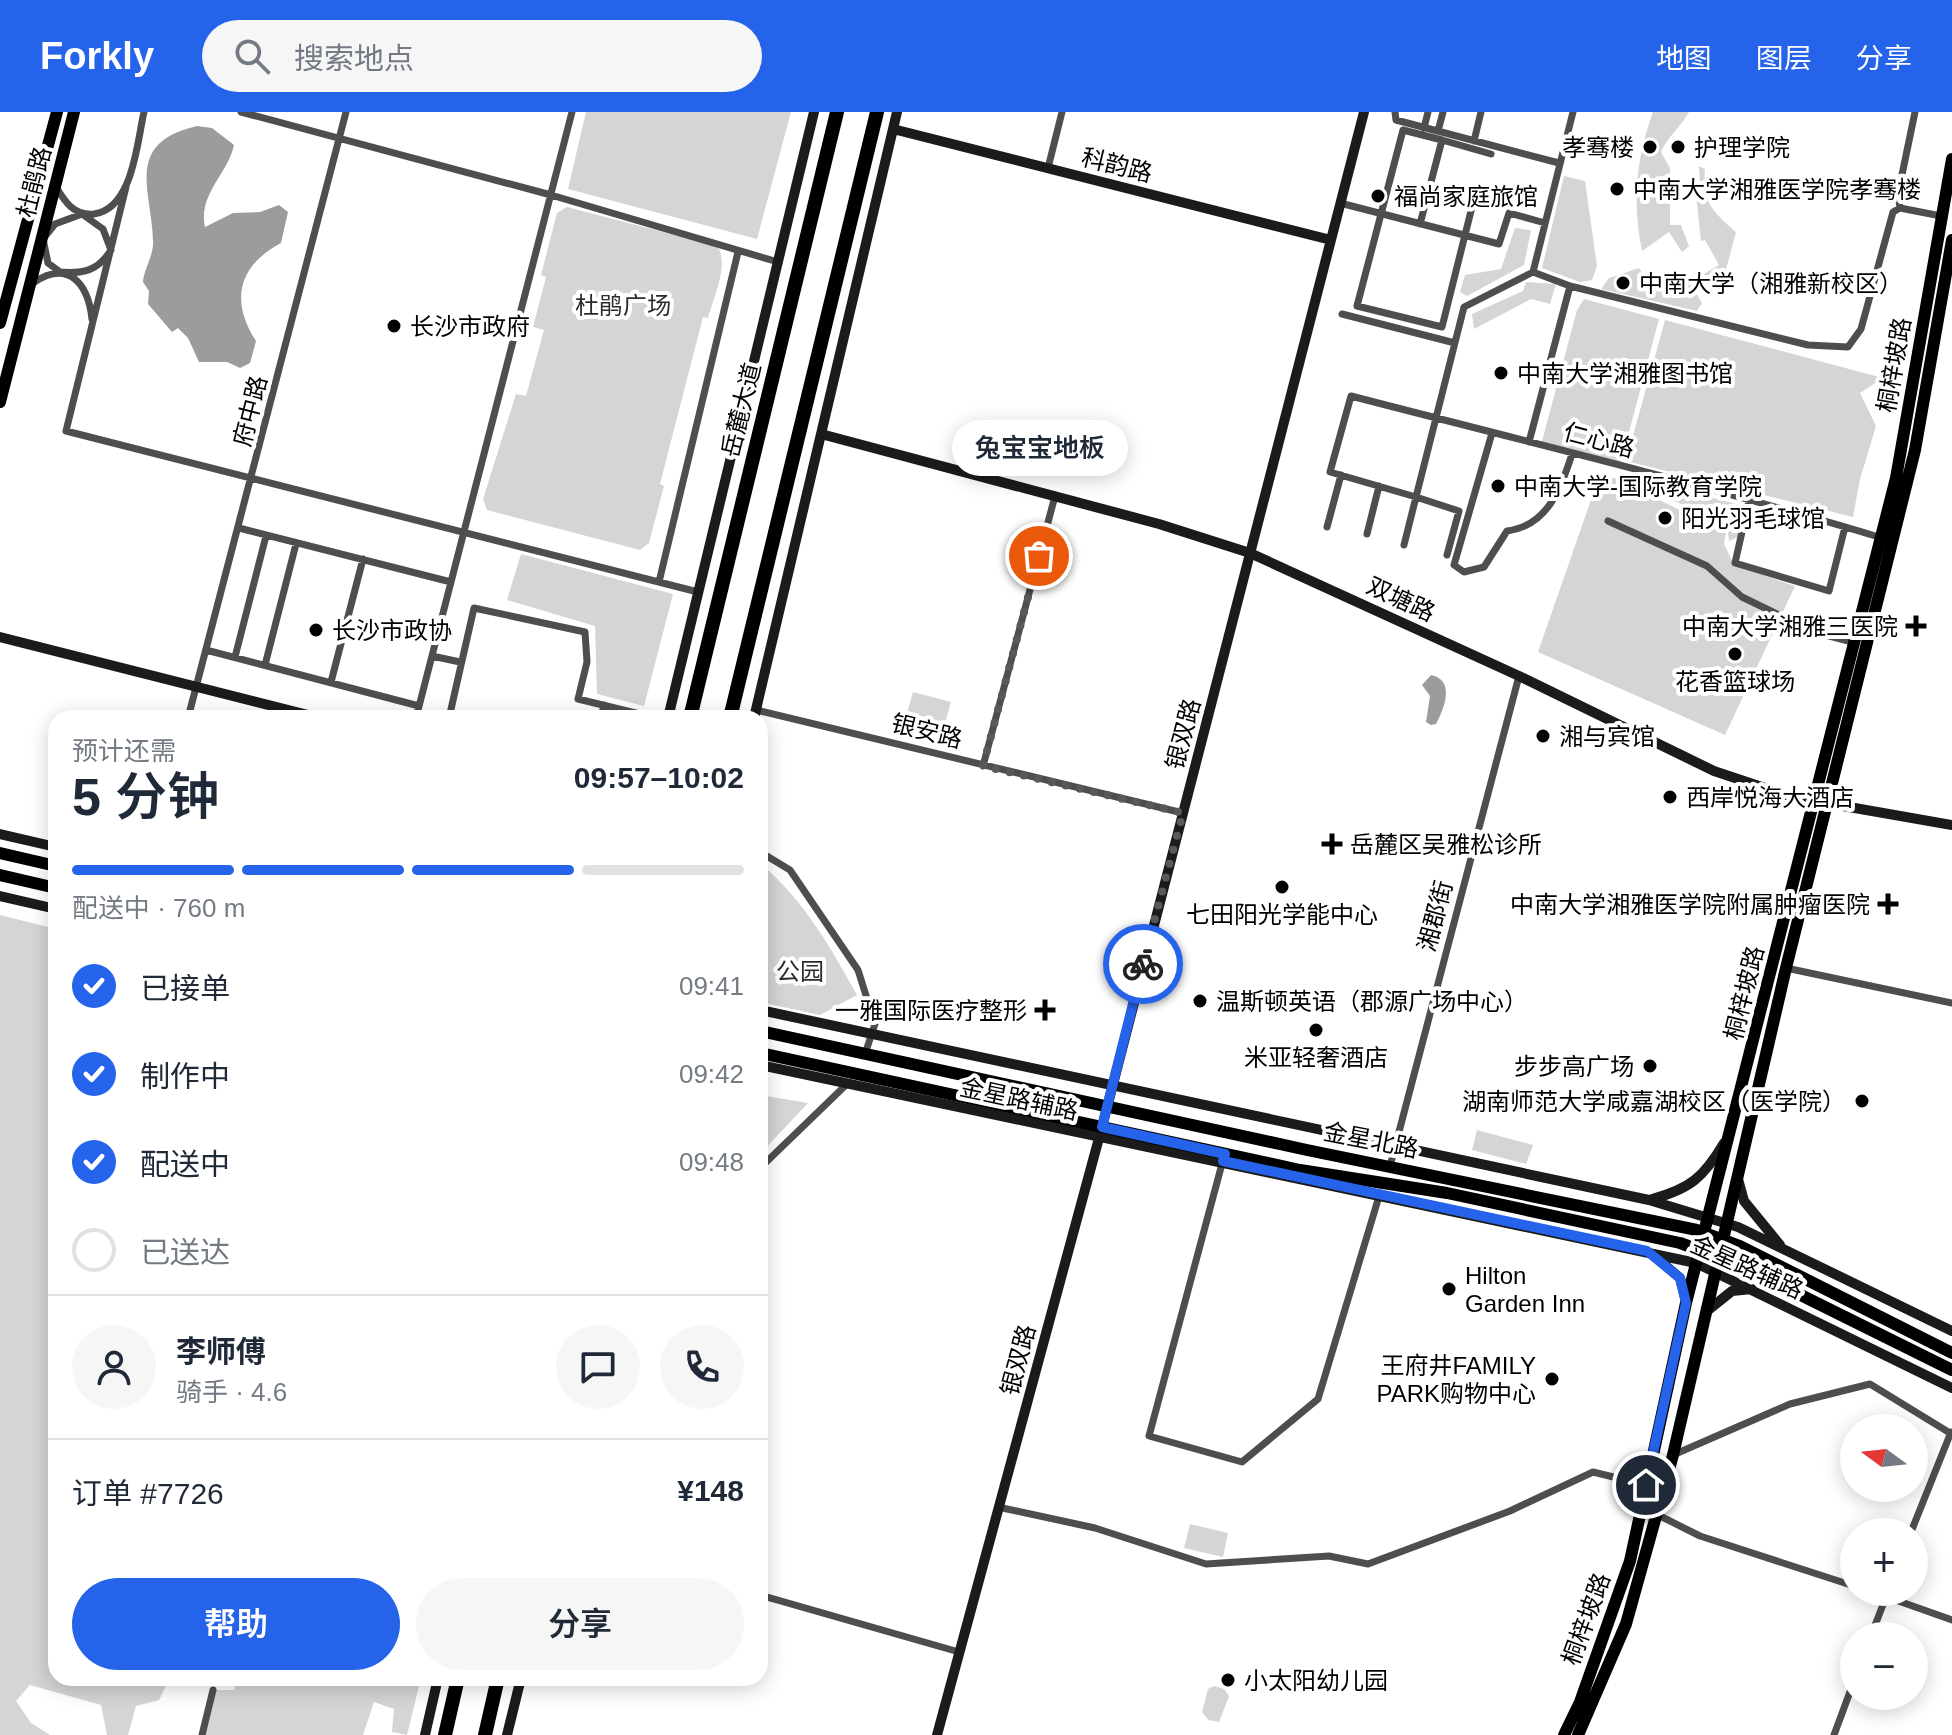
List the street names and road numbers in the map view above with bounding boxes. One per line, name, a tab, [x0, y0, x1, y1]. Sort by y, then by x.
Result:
street label: 科韵路	[1079, 143, 1155, 187]
street label: 杜鹃路	[12, 144, 56, 220]
street label: 桐梓坡路	[1872, 315, 1916, 415]
street label: 岳麓大道	[716, 360, 766, 460]
street label: 府中路	[228, 373, 272, 449]
street label: 仁心路	[1561, 418, 1637, 462]
street label: 双塘路	[1363, 572, 1439, 626]
street label: 银双路	[1161, 696, 1205, 772]
street label: 银安路	[889, 709, 965, 753]
street label: 湘郡街	[1413, 878, 1457, 954]
street label: 桐梓坡路	[1719, 943, 1769, 1043]
street label: 金星路辅路	[958, 1073, 1080, 1125]
street label: 金星北路	[1321, 1118, 1421, 1162]
street label: 金星路辅路	[1687, 1230, 1807, 1304]
street label: 银双路	[996, 1322, 1040, 1398]
street label: 桐梓坡路	[1557, 1569, 1615, 1669]

